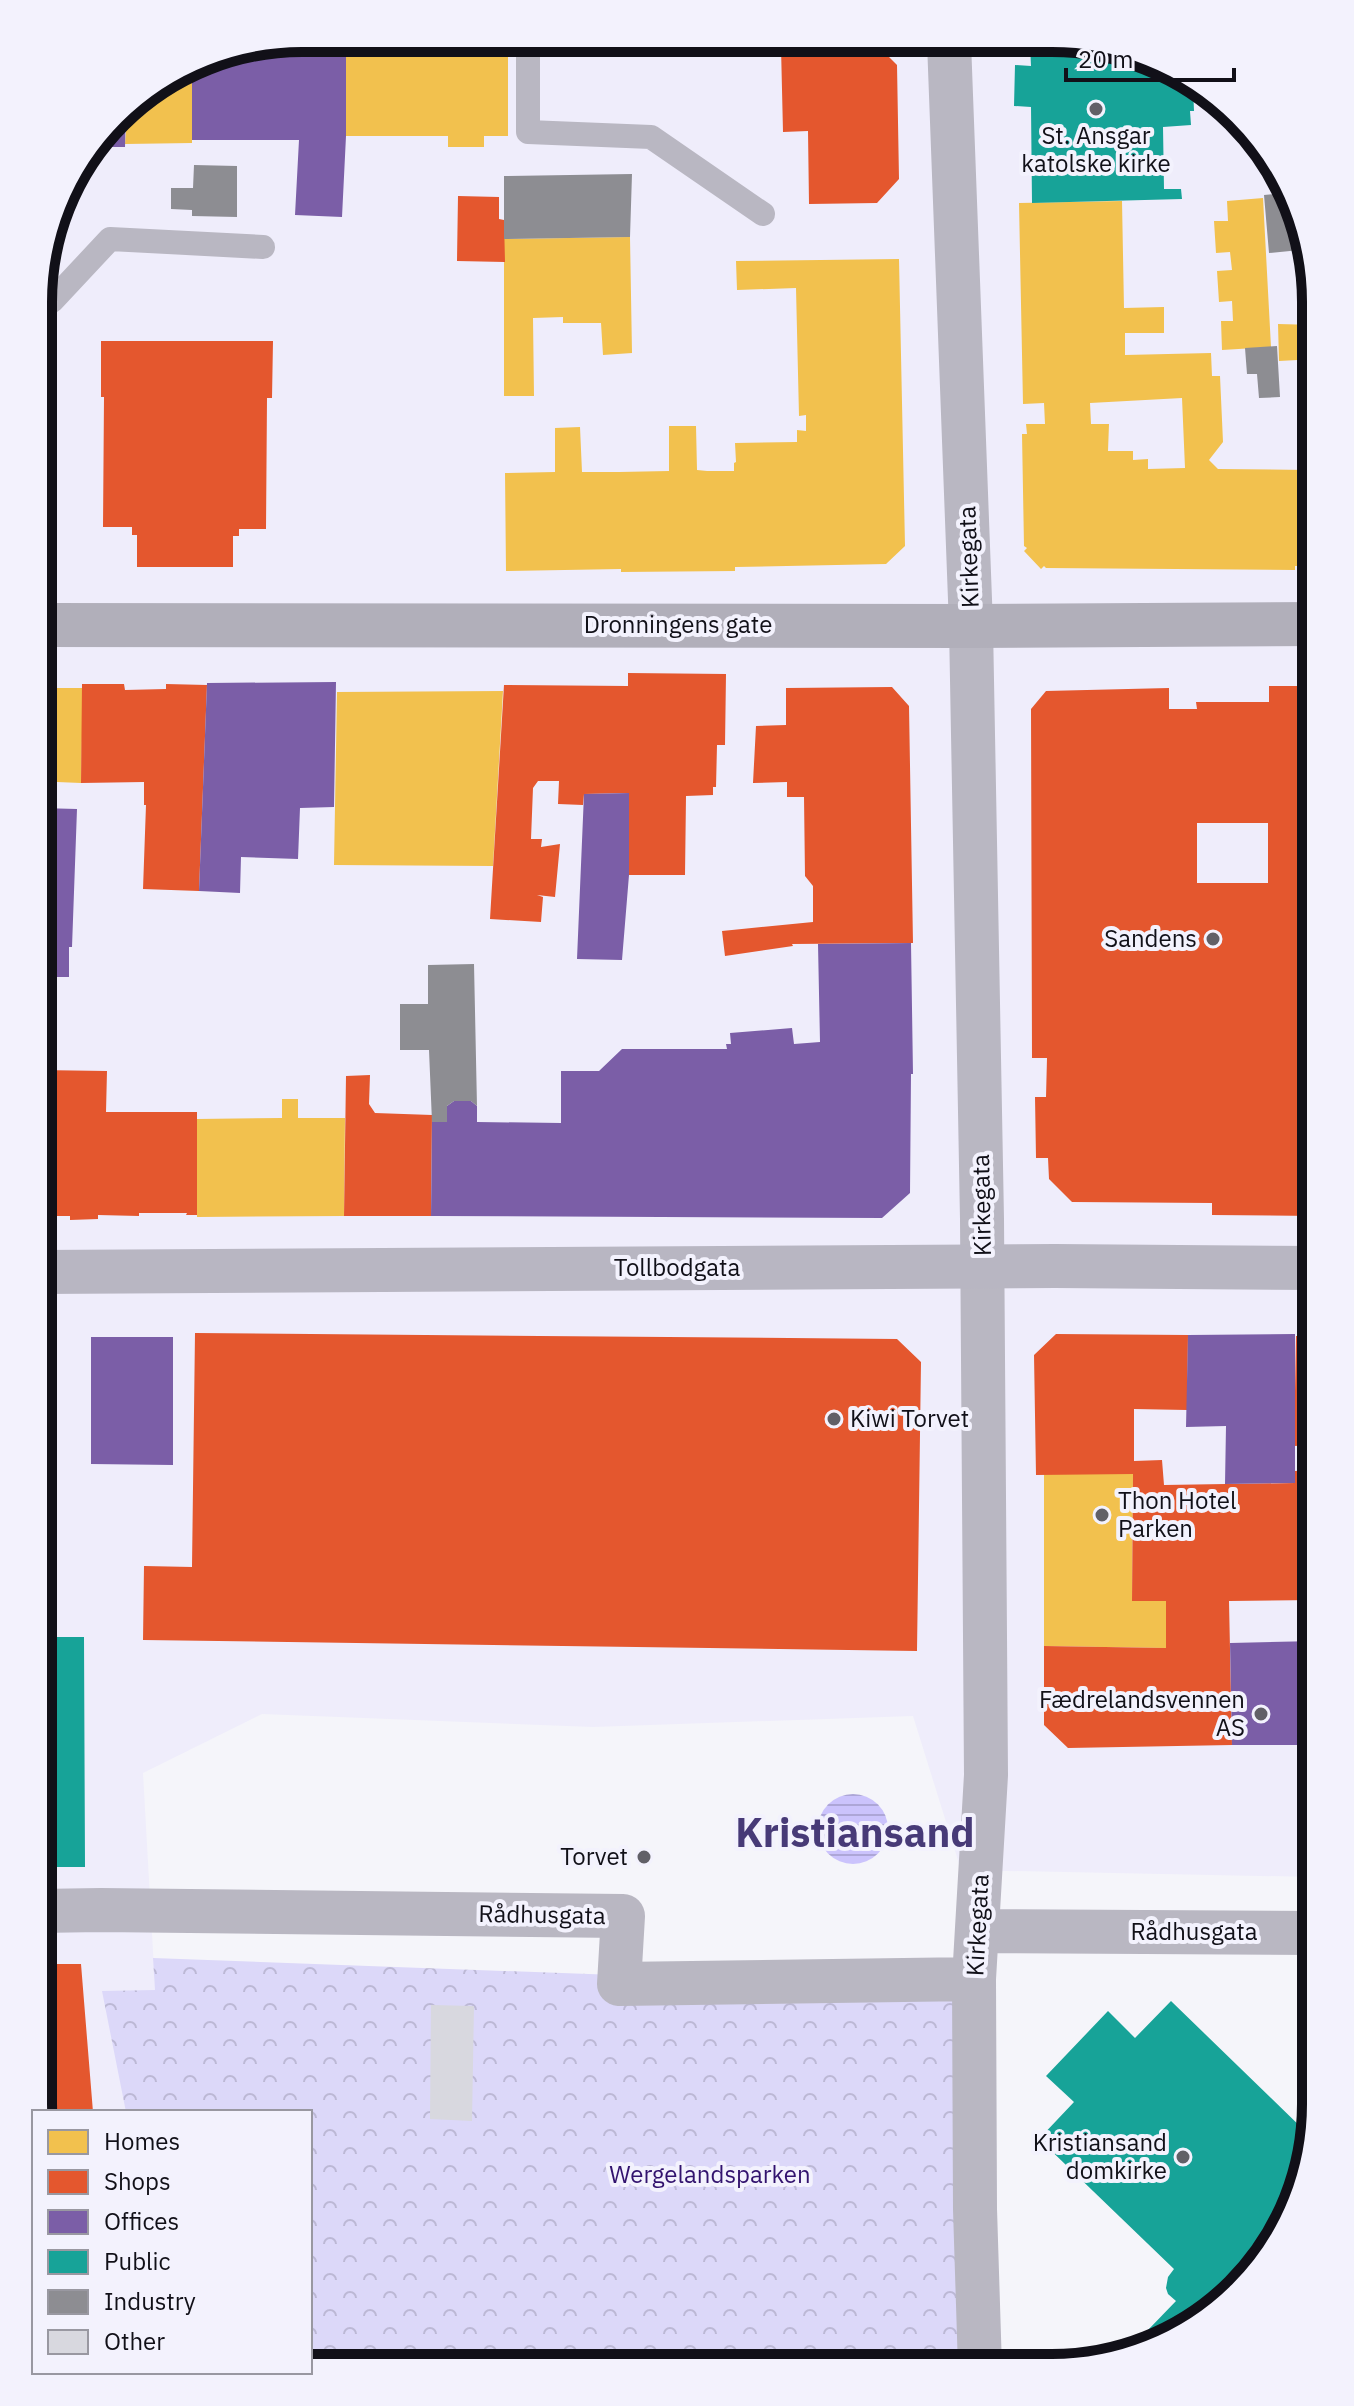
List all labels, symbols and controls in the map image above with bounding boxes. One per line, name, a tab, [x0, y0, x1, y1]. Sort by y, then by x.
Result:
scale bar	[1066, 32, 1234, 82]
text: 20 m	[1078, 43, 1133, 75]
marker: St. Ansgar katolske kirke	[1087, 100, 1105, 118]
place label: St. Ansgar katolske kirke	[1021, 119, 1171, 179]
street label: Kirkegata	[950, 505, 986, 609]
street label: Dronningens gate	[584, 608, 772, 640]
place label: Sandens	[1104, 922, 1197, 954]
marker: Sandens	[1204, 930, 1222, 948]
street label: Kirkegata	[964, 1154, 998, 1256]
street label: Tollbodgata	[614, 1251, 740, 1283]
place label: Kiwi Torvet	[850, 1402, 969, 1434]
marker: Kiwi Torvet	[825, 1410, 843, 1428]
place label: Thon Hotel Parken	[1118, 1484, 1237, 1544]
marker: Thon Hotel Parken	[1093, 1506, 1111, 1524]
place label: Fædrelandsvennen AS	[1039, 1683, 1245, 1743]
marker: Fædrelandsvennen AS	[1252, 1705, 1270, 1723]
district label: Kristiansand	[735, 1806, 975, 1858]
place label: Torvet	[560, 1840, 628, 1872]
marker: Torvet	[635, 1848, 653, 1866]
street label: Kirkegata	[958, 1873, 996, 1977]
street label: Rådhusgata	[478, 1897, 606, 1931]
street label: Rådhusgata	[1130, 1915, 1258, 1947]
legend	[32, 2110, 312, 2374]
text: Homes	[104, 2125, 180, 2157]
place label: Kristiansand domkirke	[1033, 2126, 1167, 2186]
marker: Kristiansand domkirke	[1174, 2148, 1192, 2166]
park label: Wergelandsparken	[609, 2158, 811, 2190]
text: Shops	[104, 2165, 171, 2197]
text: Offices	[104, 2205, 179, 2237]
text: Public	[104, 2245, 171, 2277]
text: Industry	[104, 2285, 196, 2317]
text: Other	[104, 2325, 165, 2357]

